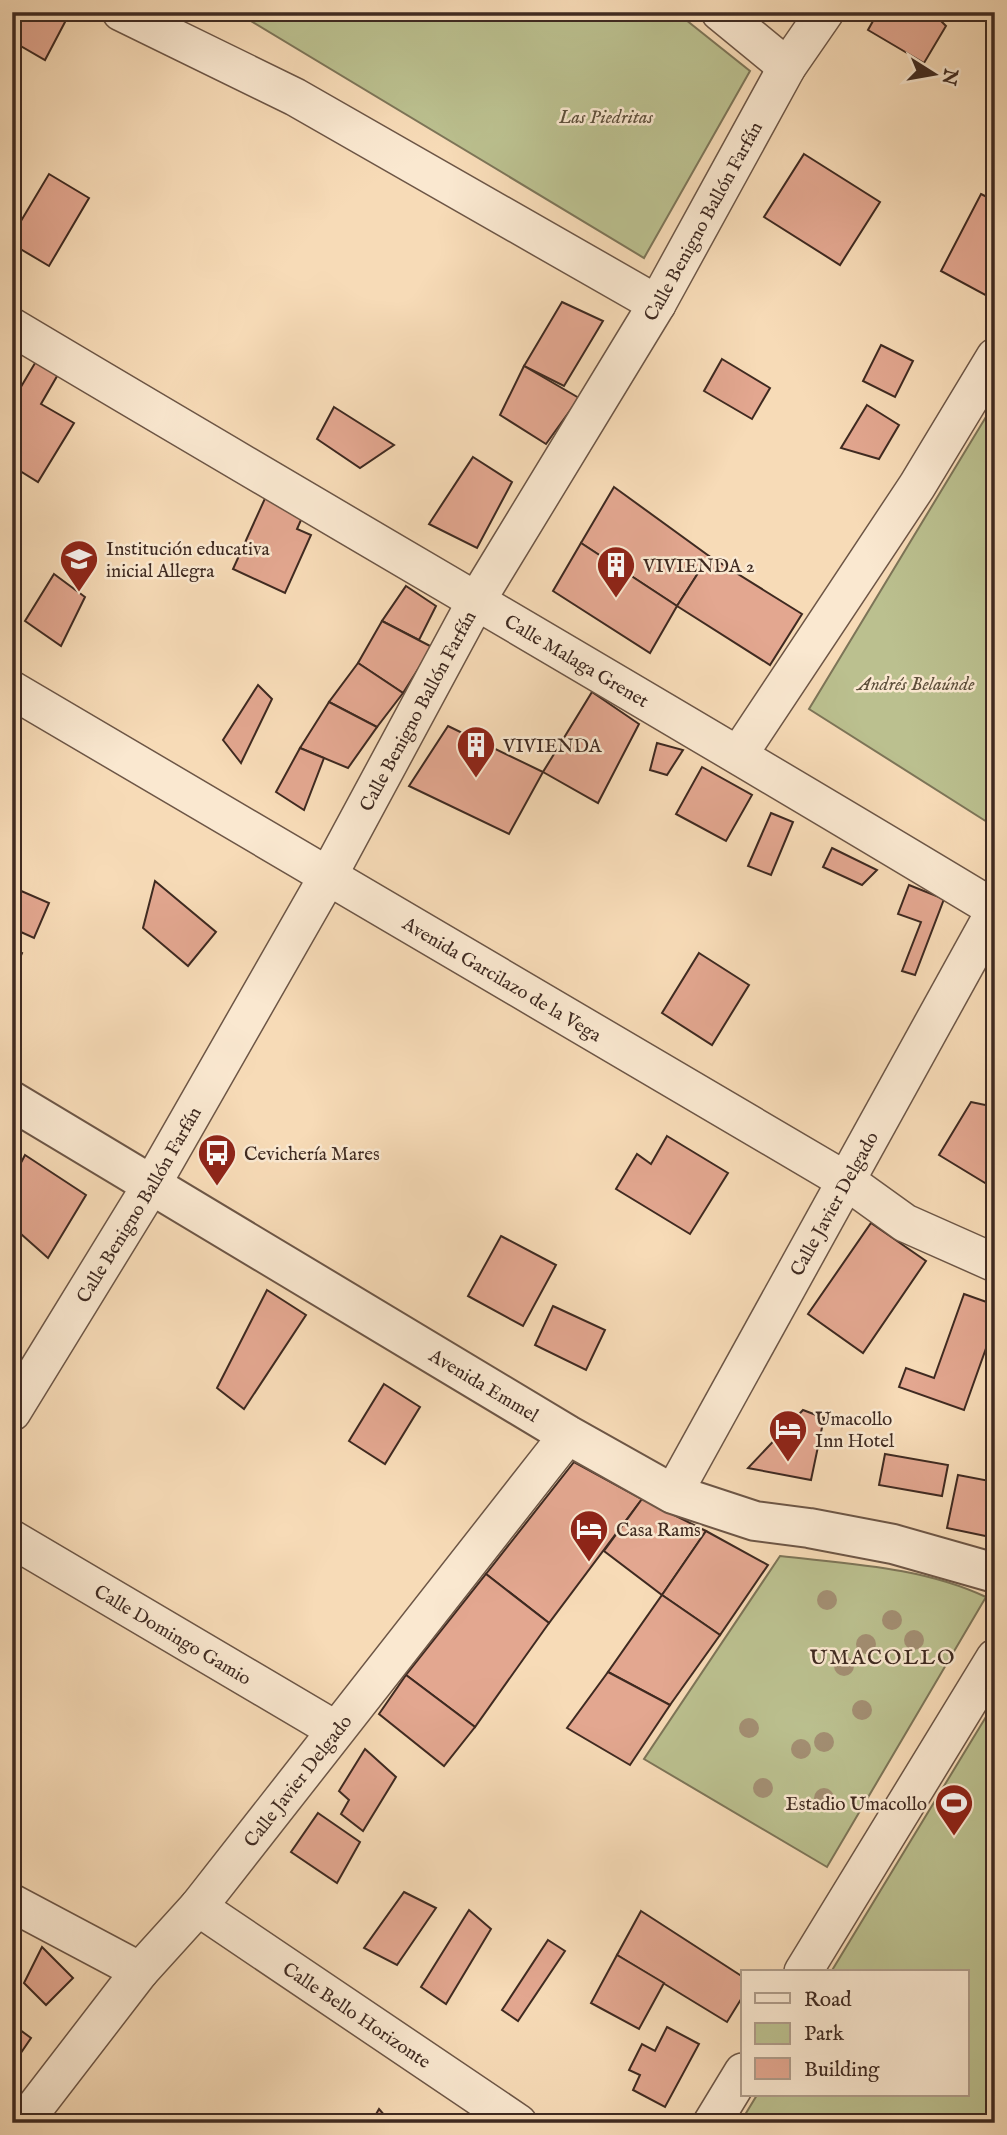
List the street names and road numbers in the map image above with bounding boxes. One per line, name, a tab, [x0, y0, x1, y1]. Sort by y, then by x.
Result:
street label: Calle Benigno Ballón Farfán	[639, 118, 769, 326]
street label: Calle Benigno Ballón Farfán	[355, 607, 482, 816]
street label: Calle Malaga Grenet	[499, 610, 653, 714]
street label: Avenida Garcilazo de la Vega	[397, 912, 606, 1049]
street label: Calle Benigno Ballón Farfán	[72, 1103, 208, 1308]
street label: Calle Javier Delgado	[786, 1128, 885, 1281]
street label: Avenida Emmel	[423, 1344, 543, 1429]
street label: Calle Domingo Gamio	[89, 1580, 255, 1691]
street label: Calle Javier Delgado	[239, 1711, 358, 1853]
street label: Calle Bello Horizonte	[277, 1958, 435, 2075]

